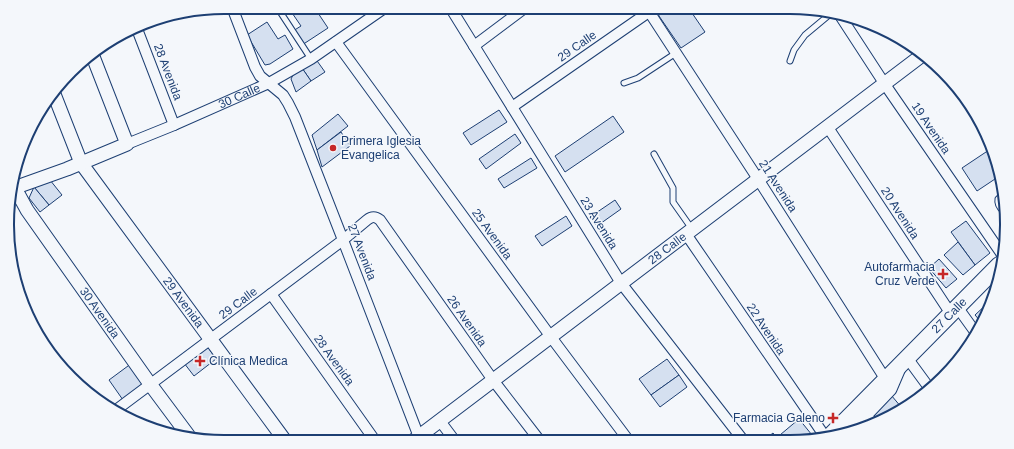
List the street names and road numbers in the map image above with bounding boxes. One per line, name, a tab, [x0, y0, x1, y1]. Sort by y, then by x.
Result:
street label: 29 Calle	[555, 27, 599, 64]
street label: 28 Avenida	[151, 42, 185, 102]
street label: 30 Calle	[216, 81, 263, 111]
street label: 19 Avenida	[909, 100, 954, 157]
street label: 21 Avenida	[756, 157, 800, 215]
street label: 20 Avenida	[878, 184, 922, 242]
street label: 23 Avenida	[577, 194, 621, 252]
street label: 25 Avenida	[469, 206, 515, 262]
street label: 27 Avenida	[345, 222, 379, 282]
street label: 28 Calle	[645, 229, 689, 267]
street label: 29 Avenida	[160, 274, 207, 331]
street label: 29 Calle	[216, 284, 260, 322]
street label: 30 Avenida	[77, 285, 123, 341]
street label: 26 Avenida	[444, 293, 490, 350]
street label: 27 Calle	[929, 295, 970, 336]
street label: 22 Avenida	[744, 301, 789, 358]
street label: 28 Avenida	[311, 332, 357, 388]

